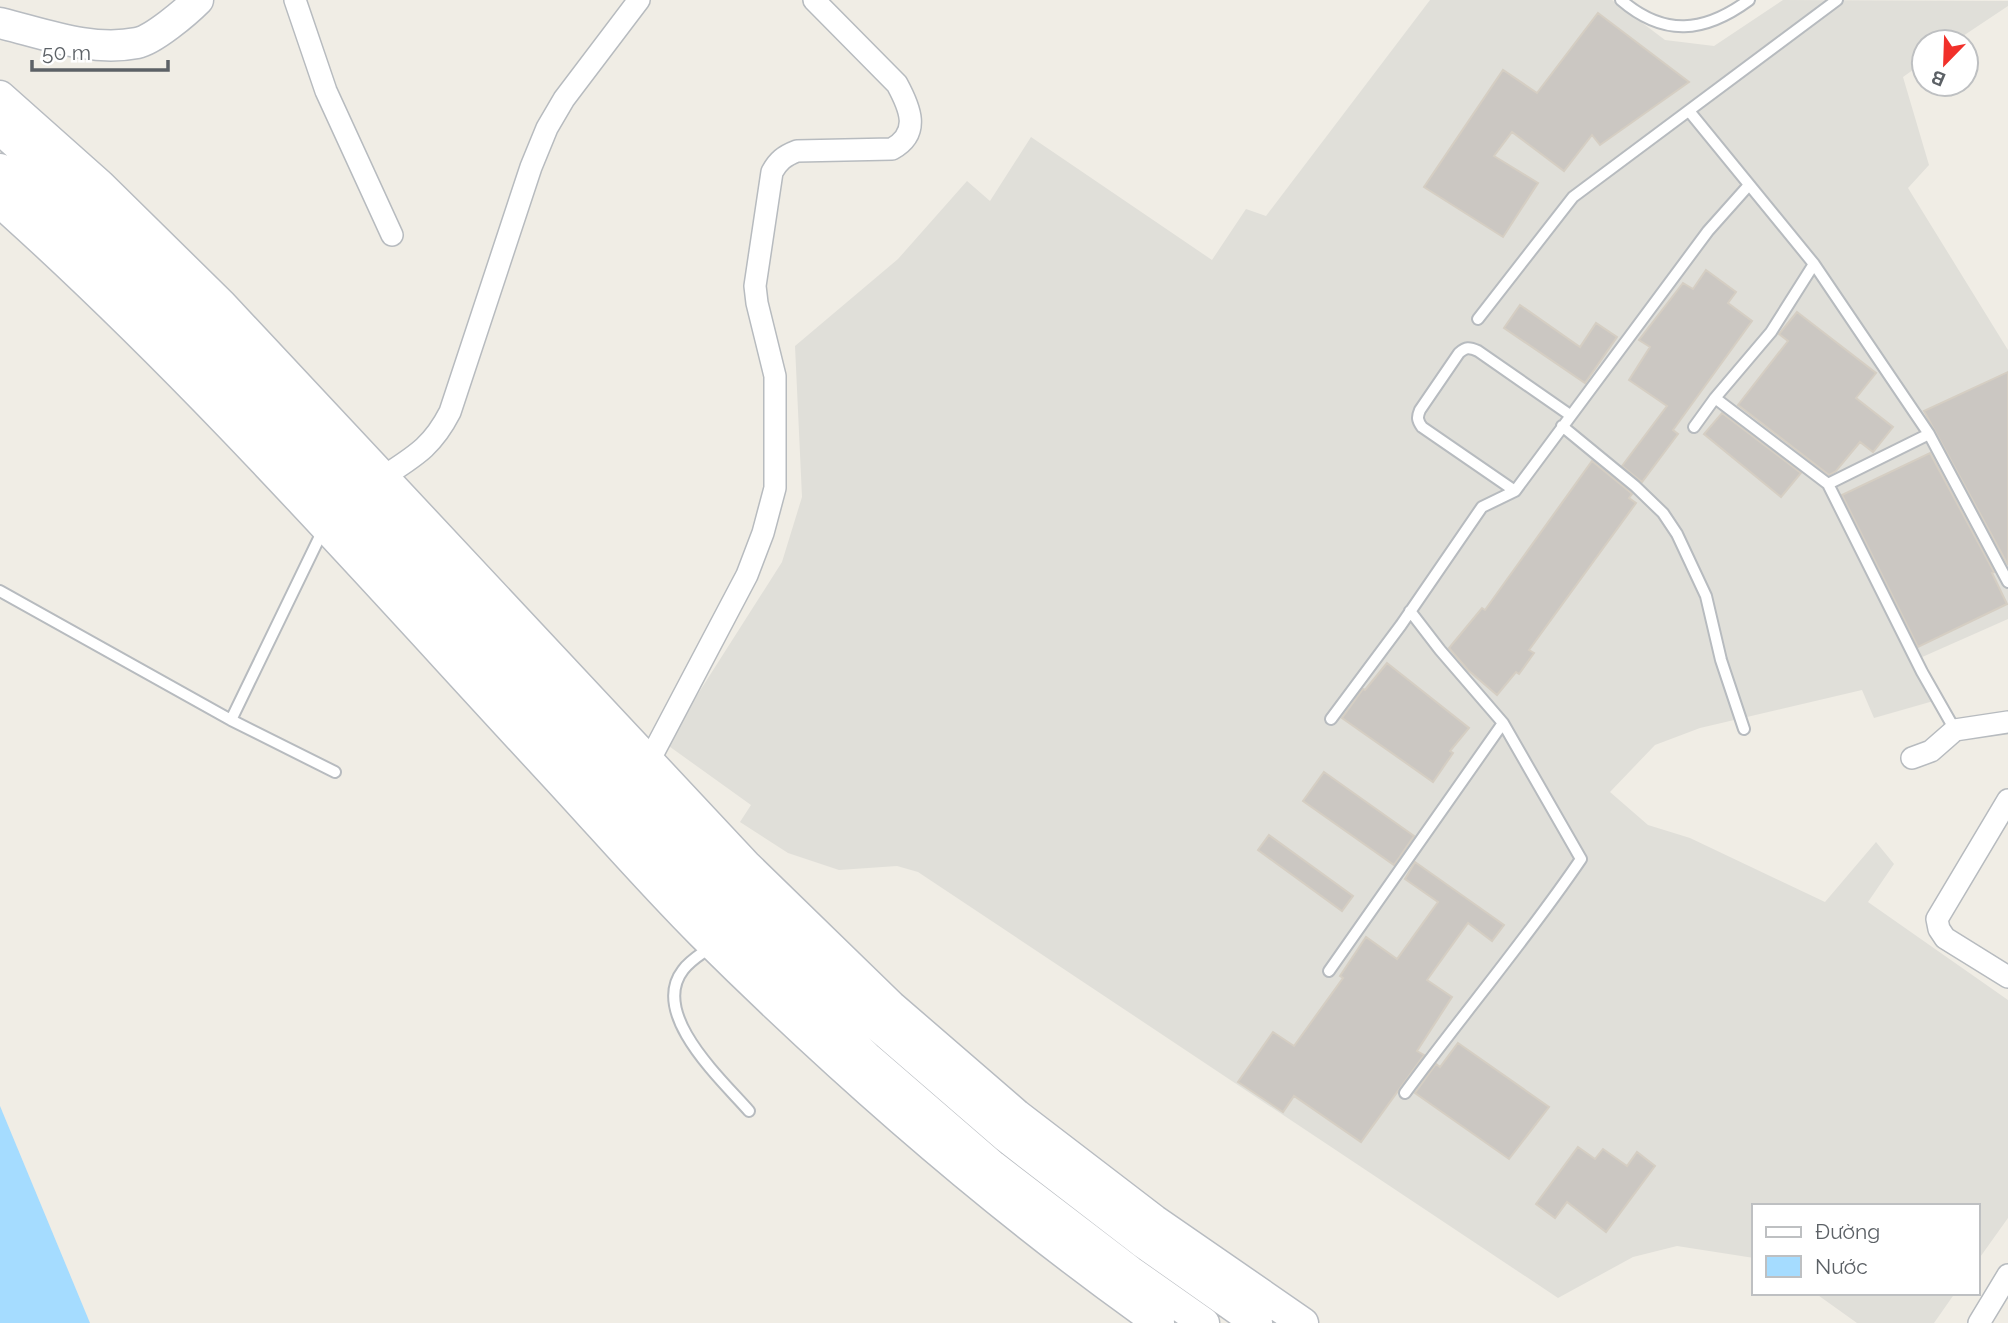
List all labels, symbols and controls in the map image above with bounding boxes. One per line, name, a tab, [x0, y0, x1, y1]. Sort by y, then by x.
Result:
scale bar	[32, 28, 168, 72]
north arrow	[1910, 28, 1980, 98]
text: 50 m	[42, 40, 91, 65]
text: B	[1928, 66, 1949, 91]
legend	[1752, 1204, 1980, 1295]
text: Đường	[1815, 1219, 1880, 1244]
text: Nước	[1815, 1254, 1868, 1279]

